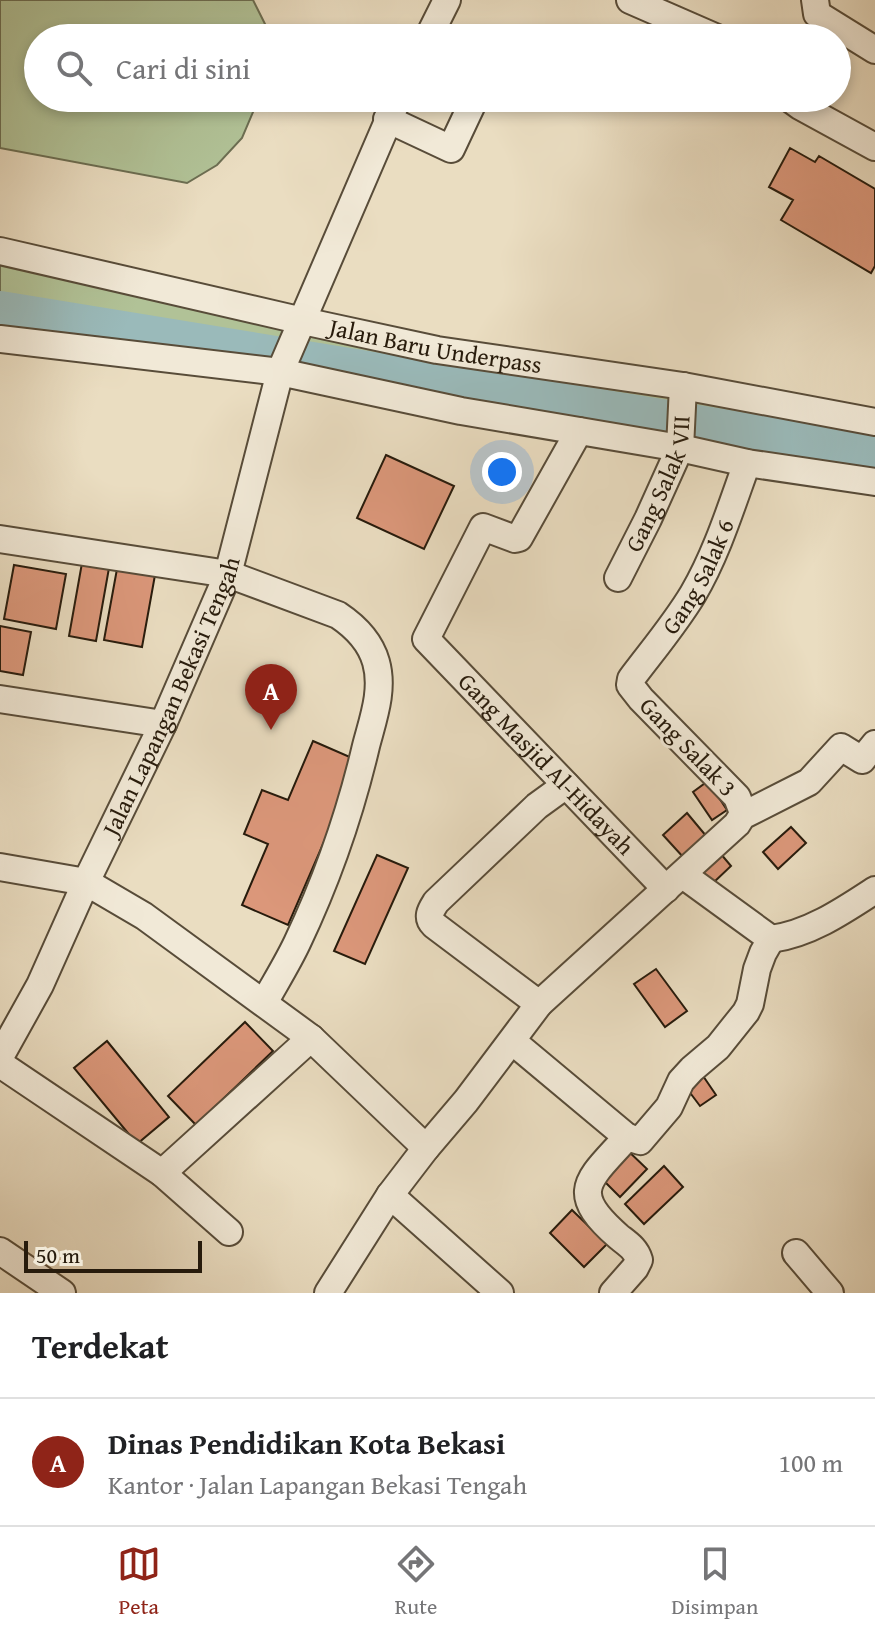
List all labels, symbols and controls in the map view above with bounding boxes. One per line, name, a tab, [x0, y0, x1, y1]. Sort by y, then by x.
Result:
search box	[24, 24, 851, 112]
icon: search	[52, 46, 96, 90]
text: Cari di sini	[116, 46, 251, 90]
street label: Jalan Baru Underpass	[323, 309, 544, 382]
street label: Gang Salak VII	[616, 415, 699, 558]
your location	[482, 452, 522, 492]
street label: Gang Salak 6	[653, 514, 742, 642]
street label: Jalan Lapangan Bekasi Tengah	[92, 553, 249, 844]
pin: A	[245, 664, 297, 730]
street label: Gang Masjid Al-Hidayah	[450, 665, 643, 863]
street label: Gang Salak 3	[632, 689, 745, 804]
scale bar	[24, 1237, 202, 1273]
text: 50 m	[36, 1239, 80, 1271]
text: Terdekat	[32, 1321, 169, 1370]
text: Dinas Pendidikan Kota Bekasi	[108, 1421, 505, 1465]
text: A	[50, 1443, 66, 1482]
text: 100 m	[778, 1443, 843, 1482]
text: Kantor · Jalan Lapangan Bekasi Tengah	[108, 1465, 527, 1504]
tab: Peta	[117, 1542, 161, 1622]
tab: Rute	[394, 1542, 438, 1622]
tab: Disimpan	[671, 1542, 758, 1622]

